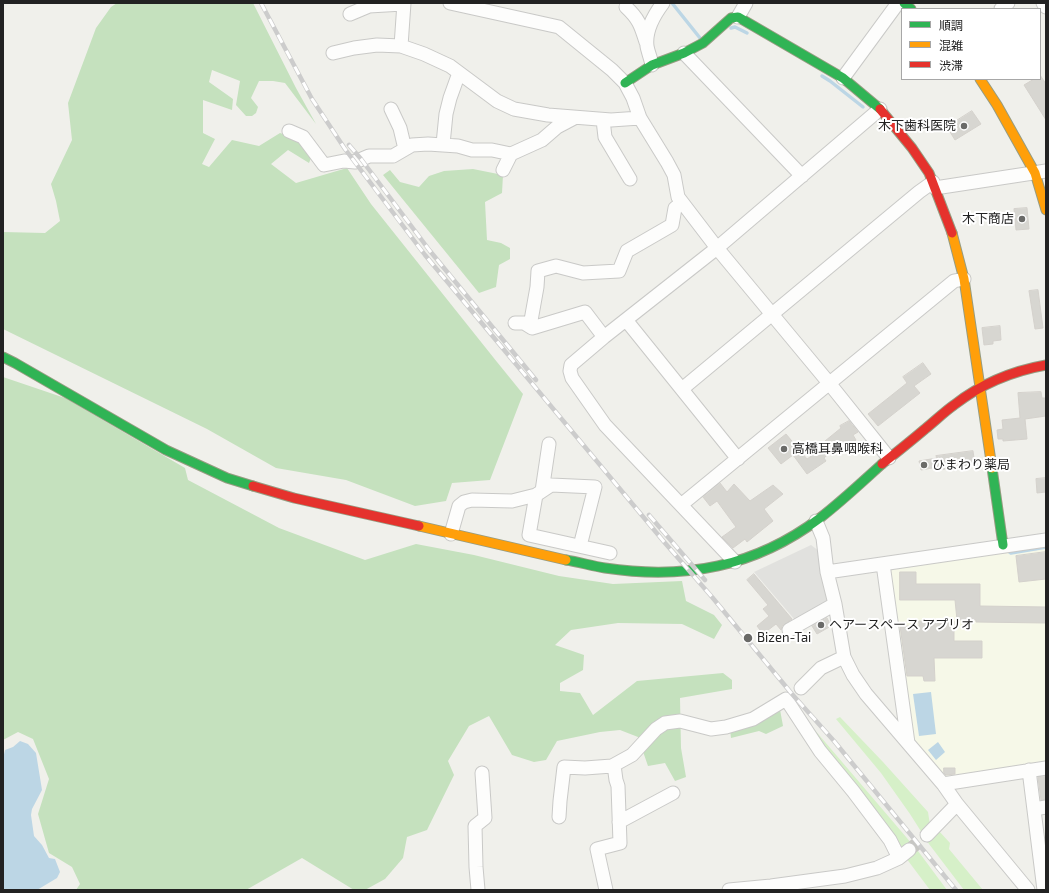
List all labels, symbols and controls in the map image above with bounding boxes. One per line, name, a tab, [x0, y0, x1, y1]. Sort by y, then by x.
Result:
legend	[901, 8, 1041, 80]
text: 順調	[939, 18, 963, 32]
text: 混雑	[939, 38, 963, 52]
text: 渋滞	[939, 58, 963, 72]
place label: 木下歯科医院	[878, 118, 956, 134]
marker: 木下歯科医院	[959, 121, 969, 131]
place label: 木下商店	[962, 211, 1014, 227]
marker: 木下商店	[1017, 214, 1027, 224]
place label: 高橋耳鼻咽喉科	[792, 441, 883, 457]
marker: 高橋耳鼻咽喉科	[779, 444, 789, 454]
place label: ひまわり薬局	[932, 457, 1010, 473]
marker: ひまわり薬局	[919, 460, 929, 470]
place label: ヘアースペース アプリオ	[829, 617, 974, 633]
marker: ヘアースペース アプリオ	[816, 620, 826, 630]
place label: Bizen-Tai	[757, 630, 811, 646]
marker: Bizen-Tai	[742, 632, 754, 644]

